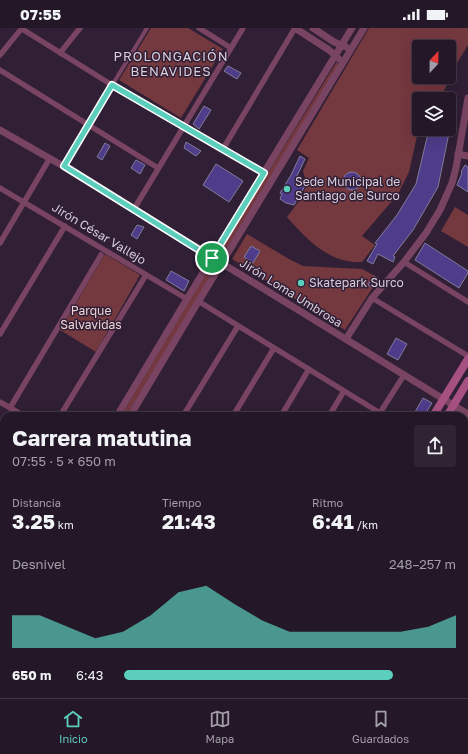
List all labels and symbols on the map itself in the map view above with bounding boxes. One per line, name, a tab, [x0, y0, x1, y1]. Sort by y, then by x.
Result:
north arrow	[412, 40, 456, 84]
district label: PROLONGACIÓN BENAVIDES	[113, 48, 229, 79]
place label: Sede Municipal de Santiago de Surco	[295, 174, 400, 203]
marker: Sede Municipal de Santiago de Surco	[282, 184, 292, 194]
street label: Jirón César Vallejo	[50, 200, 149, 268]
pin	[195, 241, 229, 275]
street label: Jirón Loma Umbrosa	[237, 255, 345, 330]
place label: Skatepark Surco	[309, 275, 404, 290]
marker: Skatepark Surco	[296, 278, 306, 288]
park label: Parque Salvavidas	[60, 303, 122, 332]

